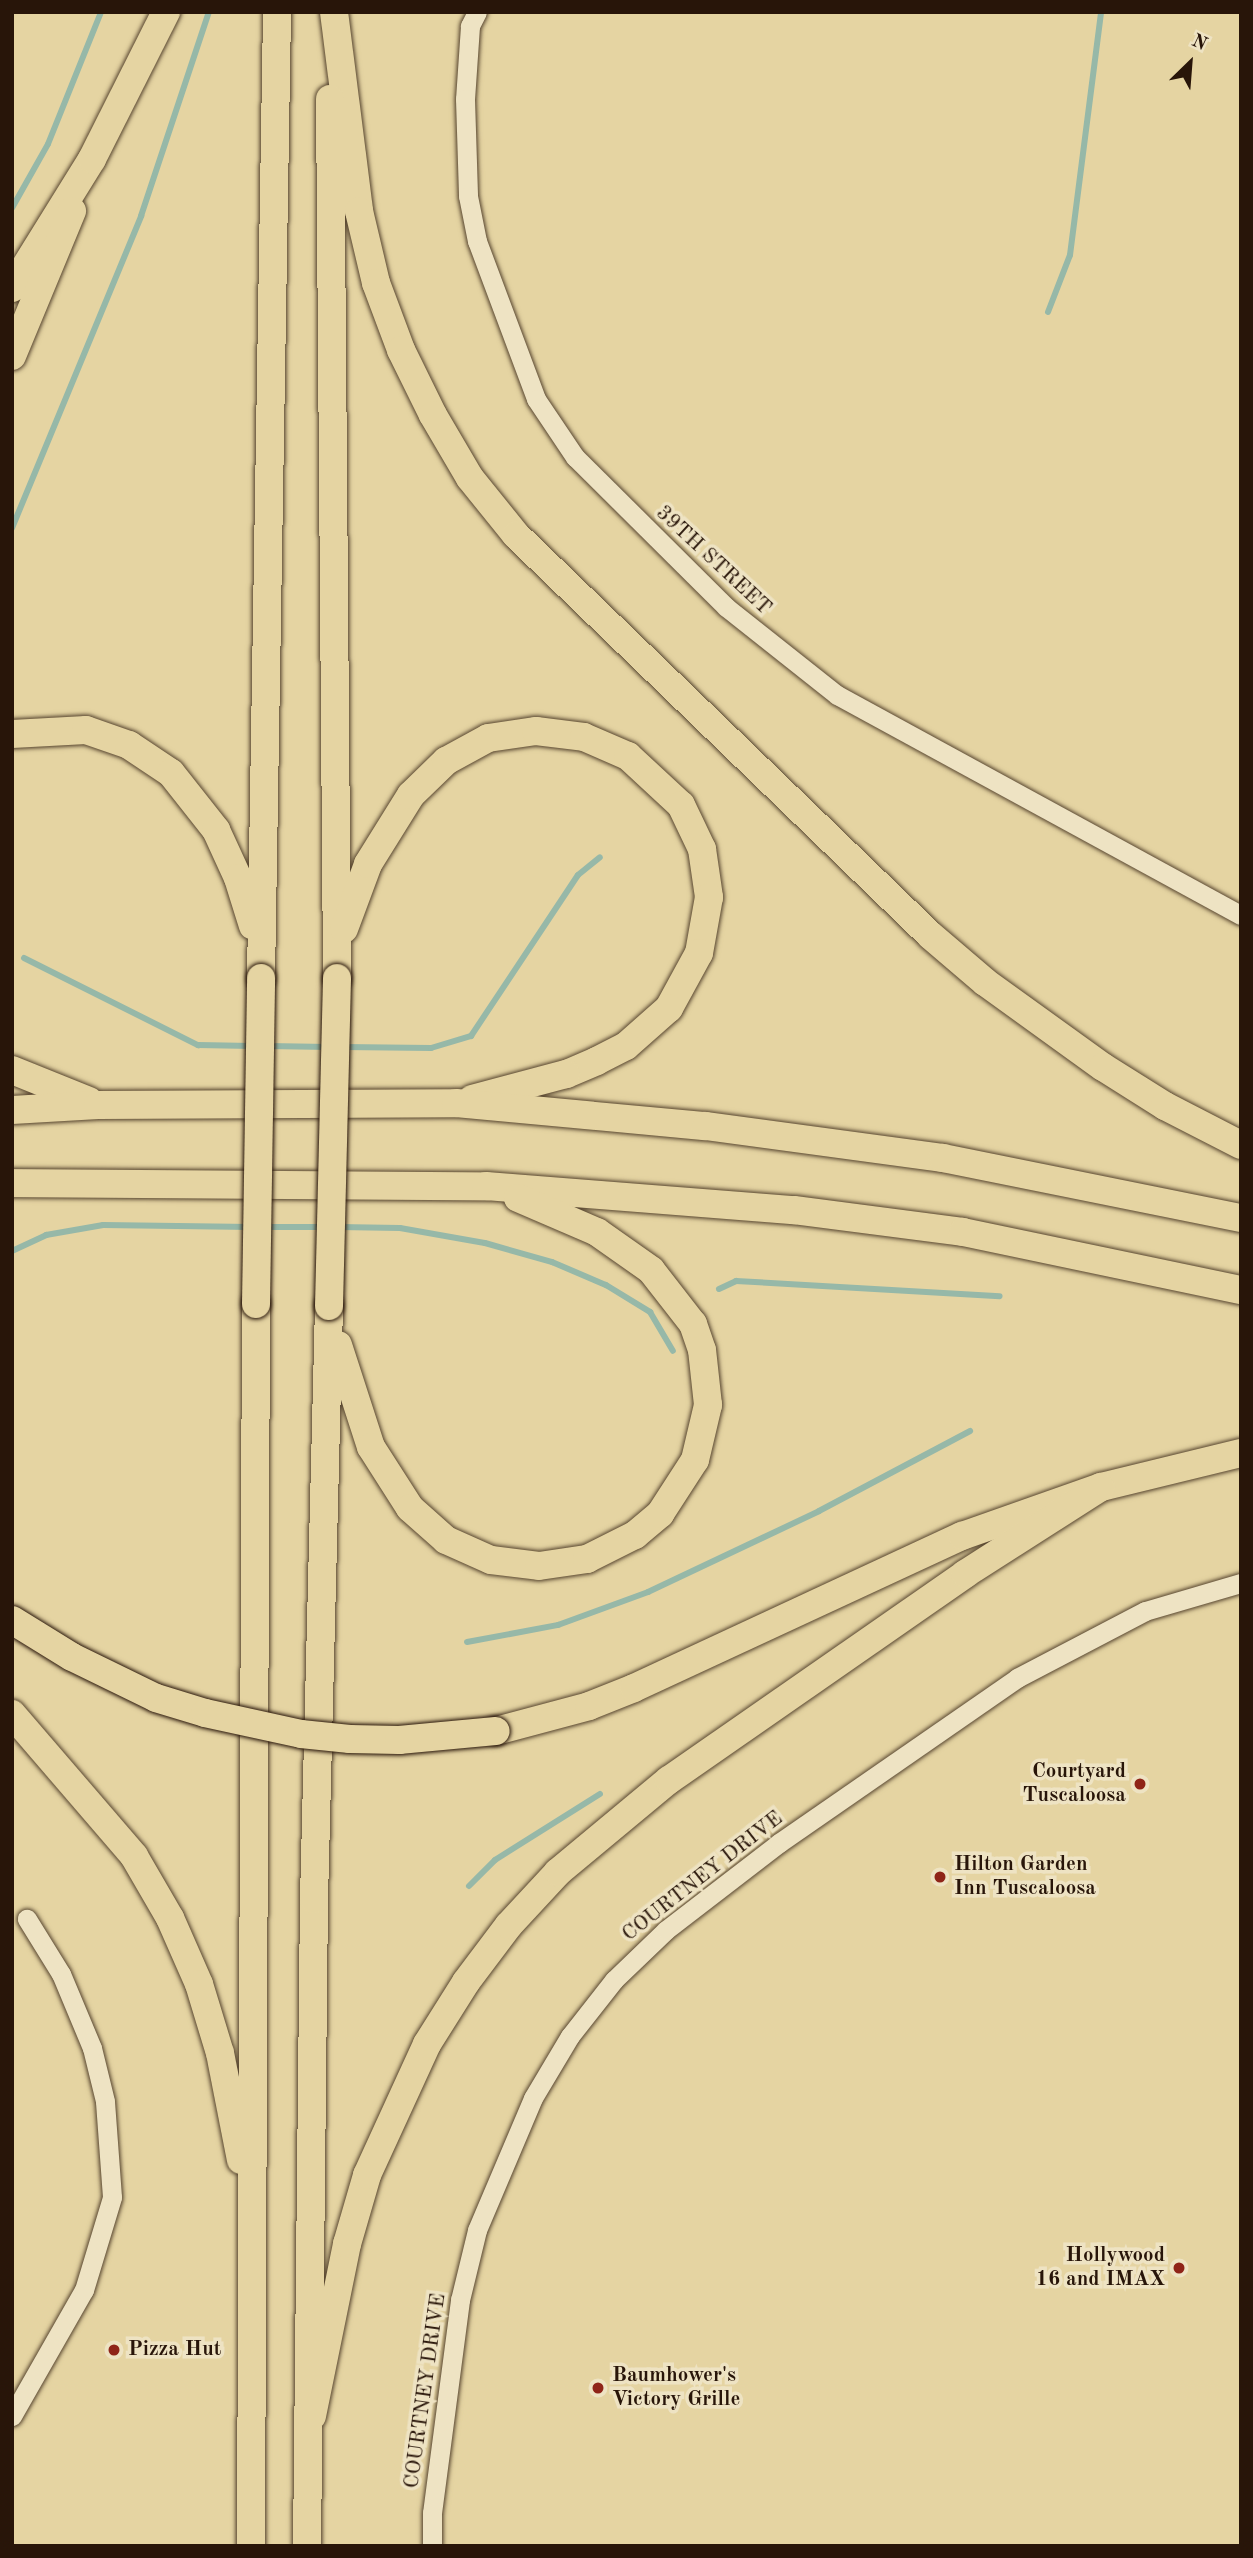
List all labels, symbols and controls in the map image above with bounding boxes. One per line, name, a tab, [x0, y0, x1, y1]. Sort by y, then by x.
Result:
north arrow	[1155, 28, 1225, 98]
text: N	[1188, 32, 1210, 55]
street label: 39TH STREET	[650, 501, 776, 621]
place label: Courtyard Tuscaloosa	[1023, 1759, 1126, 1809]
marker: Courtyard Tuscaloosa	[1132, 1776, 1148, 1792]
street label: COURTNEY DRIVE	[618, 1806, 788, 1948]
place label: Hilton Garden Inn Tuscaloosa	[954, 1852, 1096, 1902]
marker: Hilton Garden Inn Tuscaloosa	[932, 1869, 948, 1885]
place label: Hollywood 16 and IMAX	[1036, 2243, 1165, 2293]
marker: Hollywood 16 and IMAX	[1171, 2260, 1187, 2276]
street label: COURTNEY DRIVE	[400, 2292, 452, 2490]
place label: Pizza Hut	[128, 2337, 221, 2363]
marker: Pizza Hut	[106, 2342, 122, 2358]
place label: Baumhower's Victory Grille	[612, 2363, 740, 2413]
marker: Baumhower's Victory Grille	[590, 2380, 606, 2396]

